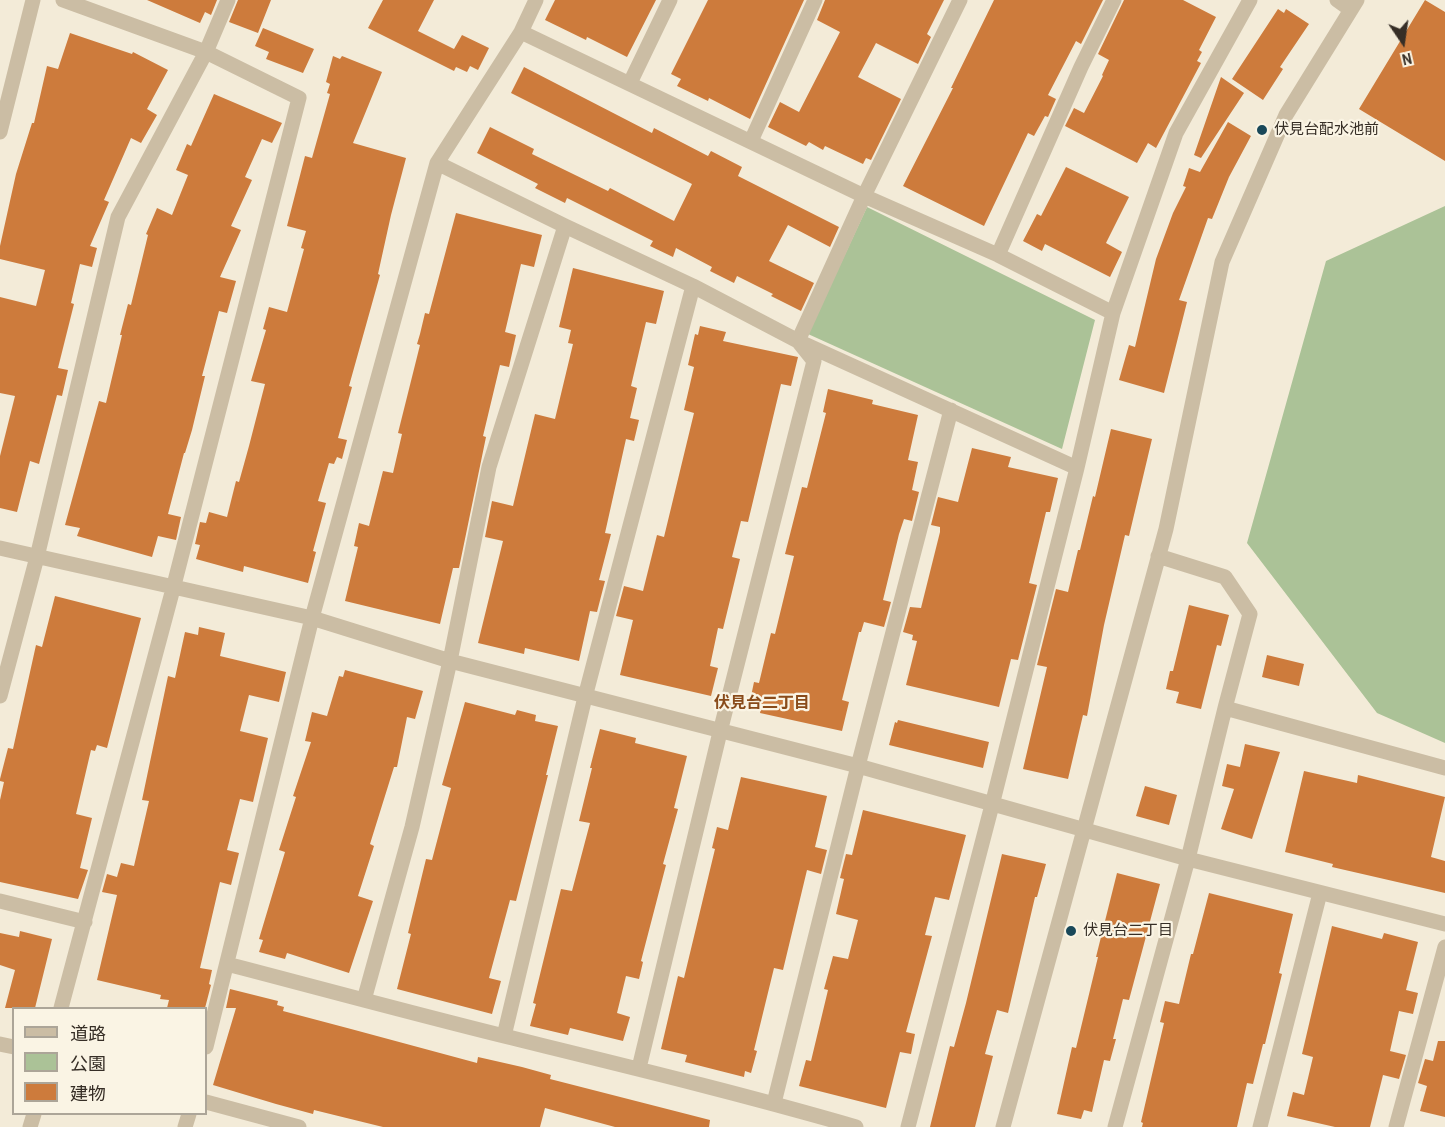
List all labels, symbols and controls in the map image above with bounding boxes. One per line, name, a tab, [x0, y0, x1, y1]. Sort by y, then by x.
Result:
north arrow	[1373, 12, 1433, 72]
text: N	[1400, 48, 1414, 71]
place label: 伏見台配水池前	[1274, 121, 1379, 139]
marker: 伏見台配水池前	[1255, 123, 1269, 137]
district label: 伏見台二丁目	[714, 694, 810, 714]
place label: 伏見台二丁目	[1083, 922, 1173, 940]
marker: 伏見台二丁目	[1064, 924, 1078, 938]
legend	[12, 1007, 207, 1115]
text: 道路	[70, 1021, 106, 1046]
text: 公園	[70, 1051, 106, 1076]
text: 建物	[70, 1081, 106, 1106]

